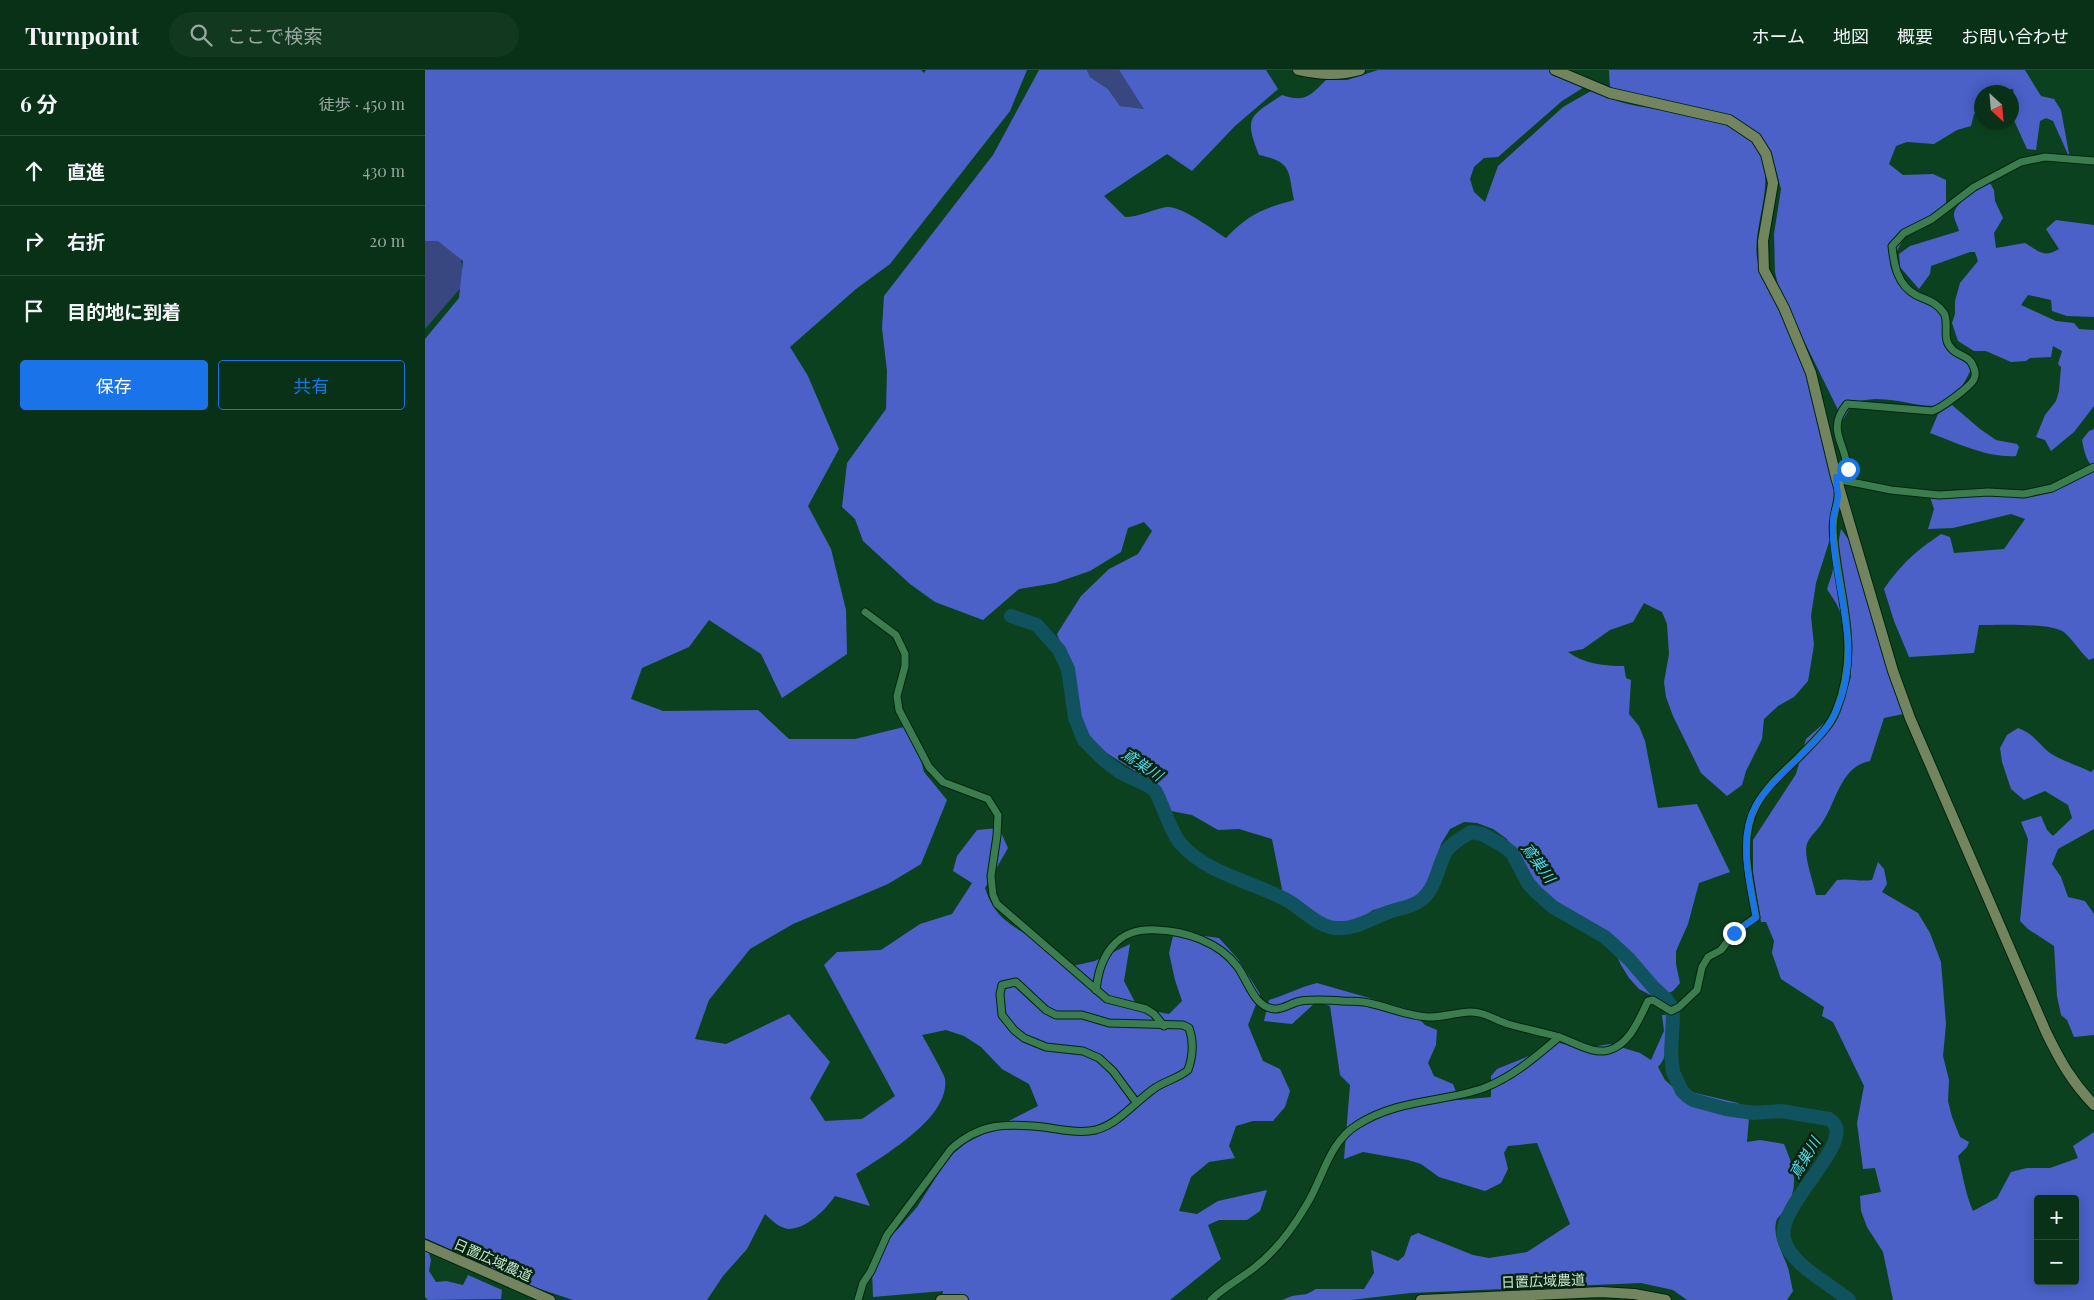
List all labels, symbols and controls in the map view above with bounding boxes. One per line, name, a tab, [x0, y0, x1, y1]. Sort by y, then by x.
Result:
search box	[169, 12, 519, 57]
text: Turnpoint	[25, 19, 139, 51]
icon: search	[187, 21, 215, 49]
text: ここで検索	[227, 22, 322, 48]
text: ホーム	[1752, 24, 1805, 48]
text: 地図	[1833, 24, 1869, 48]
text: 概要	[1897, 24, 1933, 48]
text: お問い合わせ	[1961, 24, 2069, 48]
north arrow	[1974, 85, 2019, 130]
text: 6 分	[20, 89, 58, 117]
text: 徒歩 · 450 m	[319, 93, 405, 114]
icon: ahead	[20, 157, 48, 185]
text: 直進	[67, 158, 105, 184]
text: 430 m	[362, 160, 405, 181]
icon: right	[20, 227, 48, 255]
text: 右折	[67, 228, 105, 254]
text: 20 m	[370, 230, 405, 251]
icon: arrive	[20, 297, 48, 325]
text: 目的地に到着	[67, 298, 181, 324]
button: 保存	[20, 360, 208, 410]
button: 共有	[218, 360, 405, 410]
route start	[1837, 458, 1860, 481]
water label: 鳶巣川	[1118, 743, 1168, 786]
water label: 鳶巣川	[1517, 838, 1561, 888]
route end	[1723, 922, 1746, 945]
water label: 鳶巣川	[1784, 1131, 1825, 1182]
map controls	[2034, 1195, 2079, 1285]
button: +	[2034, 1195, 2079, 1240]
street label: 日置広域農道	[451, 1234, 535, 1285]
button: −	[2034, 1240, 2079, 1285]
street label: 日置広域農道	[1501, 1270, 1585, 1291]

